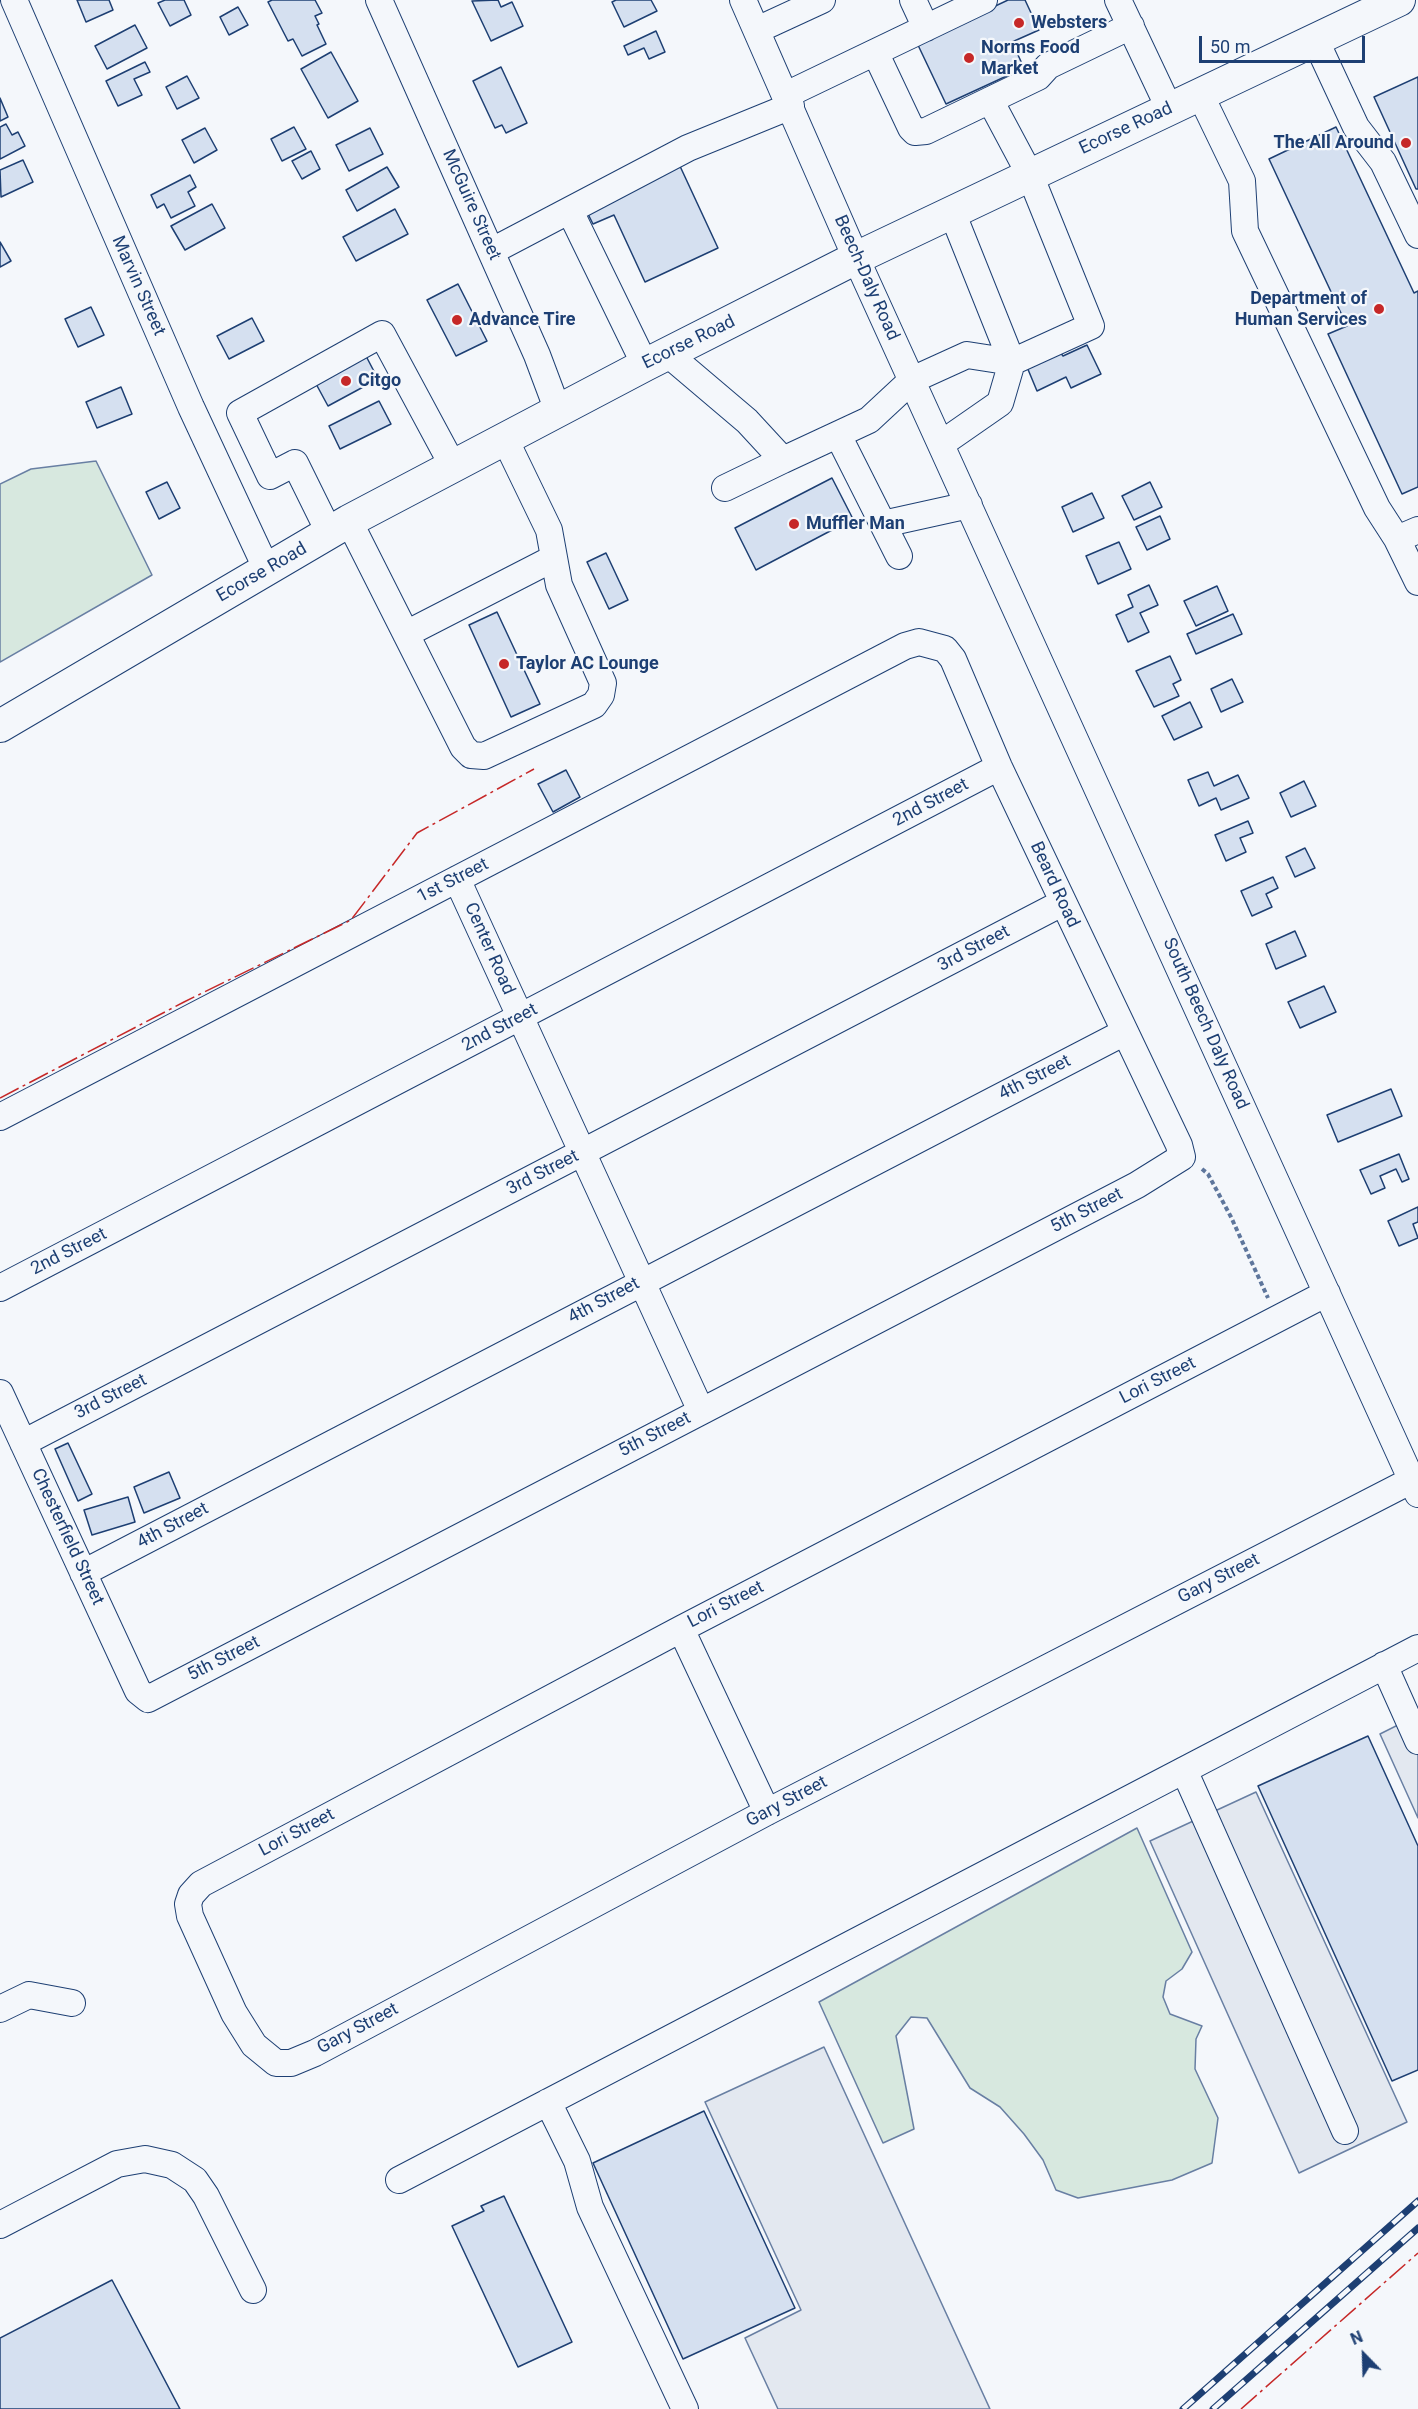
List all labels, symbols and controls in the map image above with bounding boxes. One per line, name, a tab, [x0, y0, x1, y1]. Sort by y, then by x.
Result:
place label: Websters	[1031, 12, 1107, 34]
marker: Websters	[1012, 16, 1026, 30]
scale bar	[1202, 24, 1368, 62]
text: 50 m	[1210, 36, 1250, 57]
place label: Norms Food Market	[981, 37, 1080, 80]
marker: Norms Food Market	[962, 51, 976, 65]
street label: Ecorse Road	[1076, 98, 1176, 160]
place label: The All Around	[1274, 132, 1394, 154]
marker: The All Around	[1399, 136, 1413, 150]
street label: McGuire Street	[437, 146, 505, 264]
street label: Beech-Daly Road	[829, 212, 903, 344]
street label: Marvin Street	[106, 233, 170, 339]
place label: Department of Human Services	[1235, 288, 1367, 330]
marker: Department of Human Services	[1372, 302, 1386, 316]
place label: Advance Tire	[469, 309, 576, 331]
street label: Ecorse Road	[639, 311, 739, 375]
marker: Advance Tire	[450, 313, 464, 327]
place label: Citgo	[358, 370, 401, 392]
marker: Citgo	[339, 374, 353, 388]
place label: Muffler Man	[806, 513, 905, 535]
marker: Muffler Man	[787, 517, 801, 531]
street label: Ecorse Road	[213, 539, 311, 607]
place label: Taylor AC Lounge	[516, 653, 659, 675]
marker: Taylor AC Lounge	[497, 657, 511, 671]
street label: 2nd Street	[890, 774, 972, 832]
street label: Beard Road	[1025, 839, 1083, 931]
street label: 1st Street	[414, 854, 492, 908]
street label: Center Road	[459, 900, 519, 998]
street label: 3rd Street	[934, 921, 1014, 977]
street label: South Beech Daly Road	[1157, 935, 1253, 1113]
street label: 2nd Street	[459, 999, 541, 1057]
street label: 4th Street	[995, 1051, 1075, 1105]
street label: 3rd Street	[503, 1146, 583, 1200]
street label: 5th Street	[1047, 1184, 1127, 1238]
street label: 2nd Street	[27, 1224, 111, 1280]
street label: 4th Street	[565, 1273, 643, 1329]
street label: Lori Street	[1116, 1353, 1200, 1409]
street label: 3rd Street	[71, 1370, 151, 1424]
street label: 5th Street	[615, 1408, 695, 1462]
street label: Chesterfield Street	[26, 1465, 108, 1609]
street label: 4th Street	[134, 1498, 212, 1554]
street label: Gary Street	[1175, 1549, 1263, 1609]
street label: Lori Street	[684, 1577, 768, 1633]
street label: 5th Street	[184, 1632, 264, 1686]
street label: Gary Street	[743, 1772, 831, 1832]
street label: Lori Street	[256, 1804, 338, 1862]
street label: Gary Street	[314, 1999, 402, 2059]
north arrow	[1334, 2325, 1394, 2385]
text: N	[1348, 2327, 1366, 2349]

